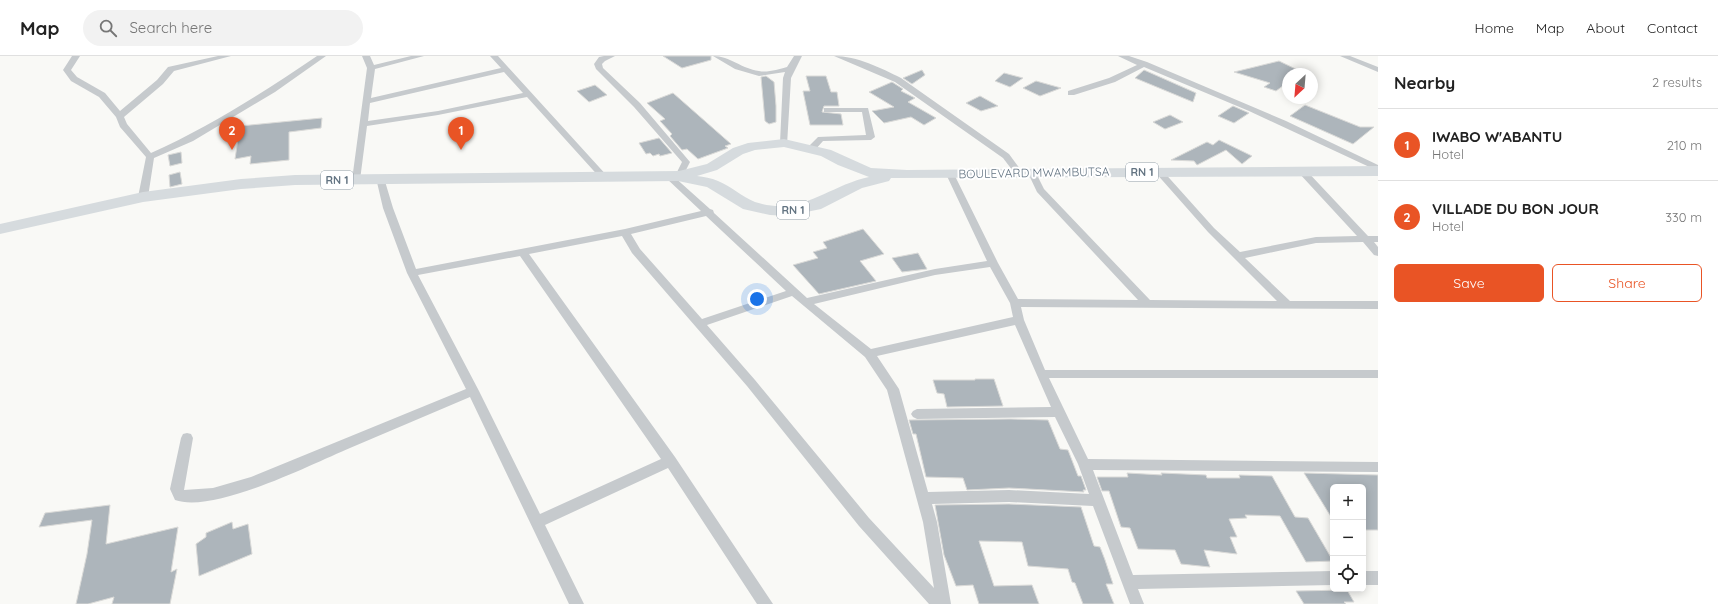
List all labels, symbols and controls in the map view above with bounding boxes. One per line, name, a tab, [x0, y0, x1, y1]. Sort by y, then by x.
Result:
search box	[83, 10, 363, 46]
text: Map	[20, 16, 59, 40]
icon: search	[97, 17, 119, 39]
text: Search here	[129, 18, 212, 37]
text: Home	[1475, 19, 1514, 37]
text: Map	[1536, 19, 1564, 37]
text: About	[1586, 19, 1625, 37]
text: Contact	[1647, 19, 1698, 37]
north arrow	[1282, 68, 1318, 104]
text: Nearby	[1394, 72, 1455, 93]
text: 2 results	[1652, 74, 1702, 90]
pin: 2	[219, 117, 245, 150]
pin: 1	[448, 117, 474, 150]
text: IWABO W'ABANTU	[1432, 127, 1562, 146]
text: 1	[1404, 137, 1410, 153]
text: 210 m	[1667, 137, 1702, 153]
text: Hotel	[1432, 146, 1464, 162]
road number: RN 1	[1126, 163, 1158, 181]
street label: BOULEVARD MWAMBUTSA	[958, 164, 1110, 181]
road number: RN 1	[321, 171, 353, 189]
text: VILLADE DU BON JOUR	[1432, 199, 1599, 218]
road number: RN 1	[777, 201, 809, 219]
text: 2	[1403, 209, 1411, 225]
text: 330 m	[1665, 209, 1702, 225]
text: Hotel	[1432, 218, 1464, 234]
button: Save	[1394, 264, 1544, 302]
button: Share	[1552, 264, 1702, 302]
your location	[747, 289, 767, 309]
map controls	[1330, 484, 1366, 592]
button: +	[1330, 484, 1366, 520]
button: −	[1330, 520, 1366, 556]
button: locate	[1330, 556, 1366, 592]

